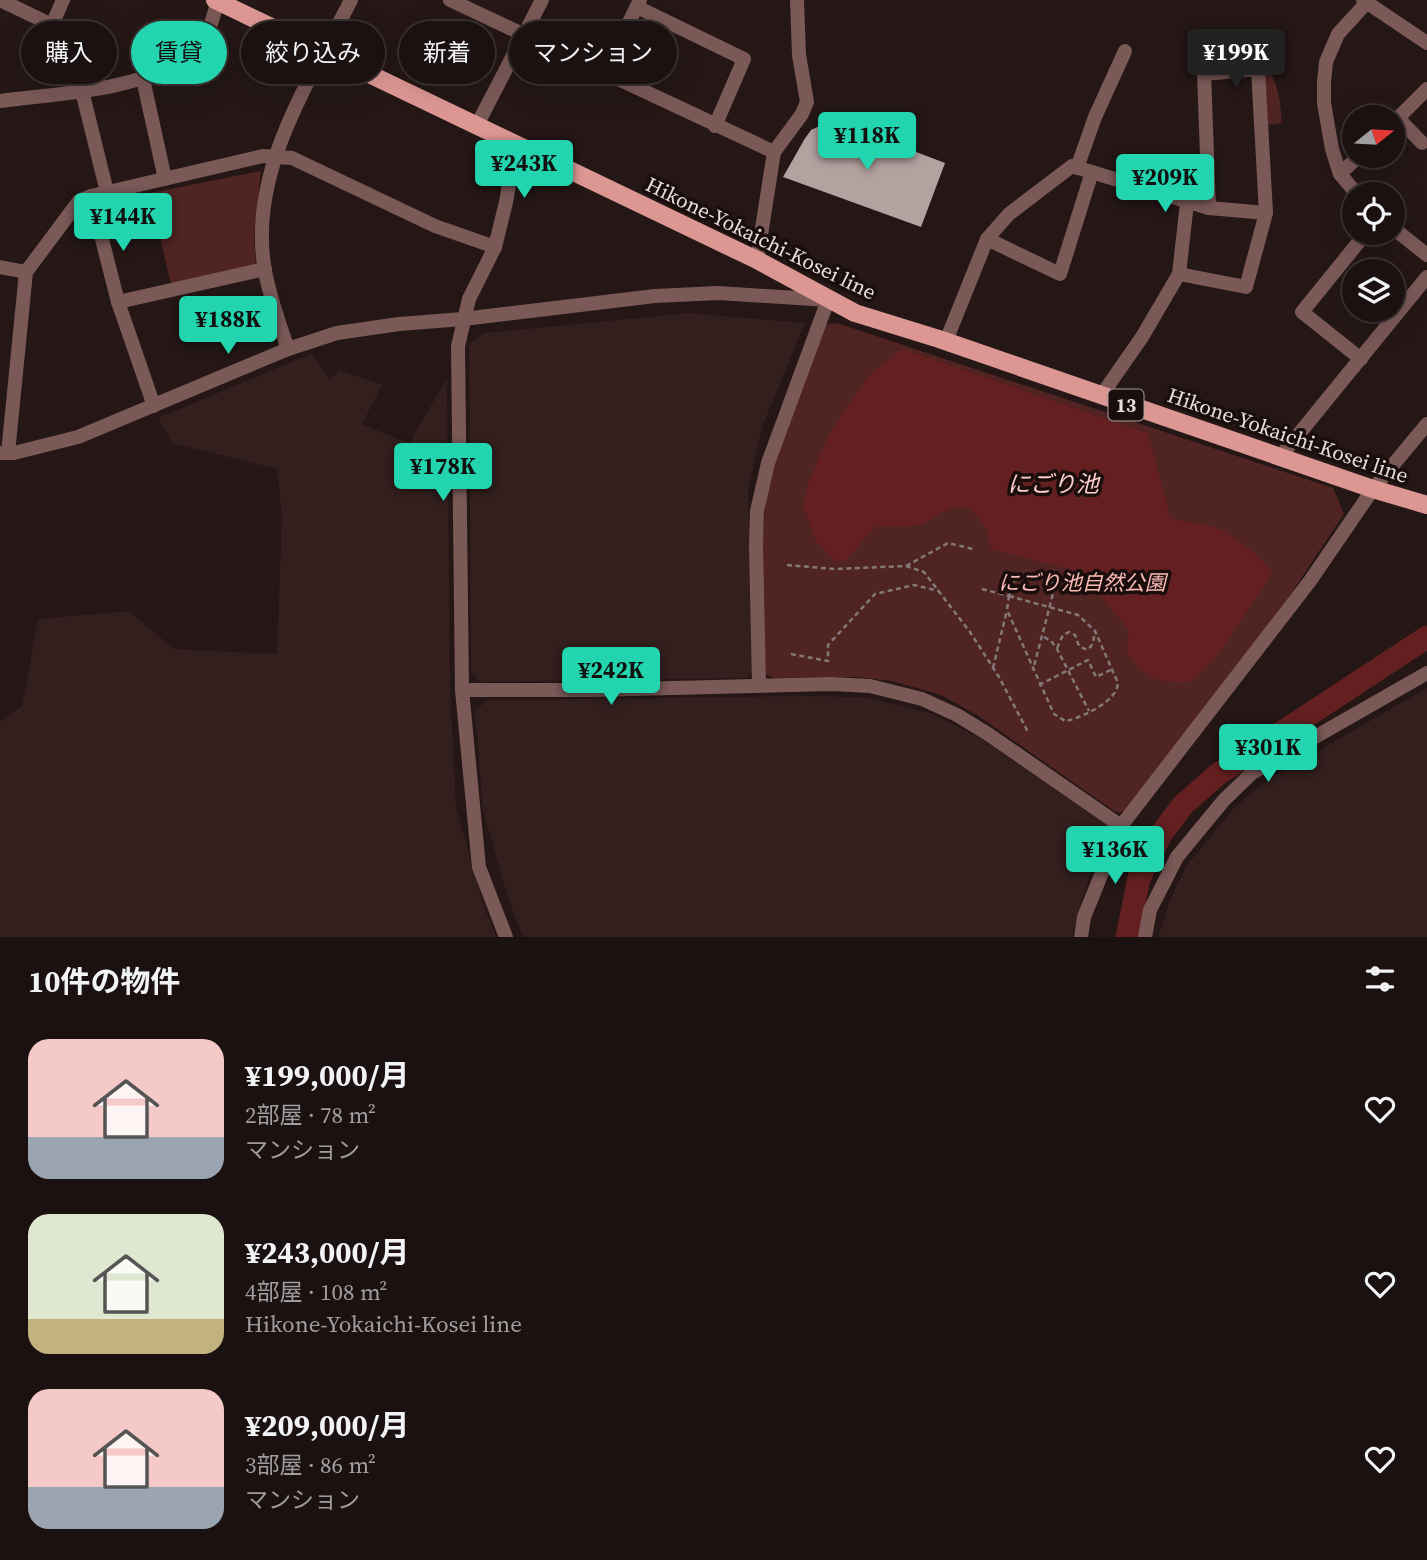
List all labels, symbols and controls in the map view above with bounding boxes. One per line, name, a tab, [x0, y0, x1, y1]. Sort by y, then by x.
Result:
chip: 購入	[21, 21, 117, 84]
chip: 賃貸	[131, 21, 227, 84]
chip: 絞り込み	[241, 21, 385, 84]
chip: 新着	[399, 21, 495, 84]
chip: マンション	[509, 21, 677, 84]
pin: ¥199K	[1187, 29, 1285, 89]
text: ¥199K	[1203, 36, 1269, 68]
north arrow	[1342, 105, 1405, 168]
map controls	[1342, 105, 1405, 322]
pin: ¥118K	[818, 113, 916, 172]
text: ¥118K	[834, 119, 900, 151]
pin: ¥243K	[475, 140, 573, 200]
text: ¥243K	[491, 147, 557, 179]
pin: ¥209K	[1116, 154, 1214, 214]
text: ¥209K	[1132, 161, 1198, 193]
street label: Hikone-Yokaichi-Kosei line	[641, 170, 881, 306]
button: locate	[1342, 182, 1405, 245]
pin: ¥144K	[74, 194, 172, 253]
text: ¥144K	[90, 200, 156, 232]
button: layers	[1342, 259, 1405, 322]
pin: ¥188K	[179, 296, 277, 356]
text: ¥188K	[195, 303, 261, 335]
street label: Hikone-Yokaichi-Kosei line	[1164, 380, 1412, 490]
road number: 13	[1108, 390, 1144, 420]
pin: ¥178K	[394, 444, 492, 503]
text: ¥178K	[410, 450, 476, 482]
water label: にごり池	[1007, 468, 1101, 500]
park label: にごり池自然公園	[998, 568, 1169, 597]
pin: ¥242K	[562, 648, 660, 707]
text: ¥242K	[578, 654, 644, 686]
pin: ¥301K	[1219, 724, 1317, 784]
text: ¥301K	[1235, 731, 1301, 763]
pin: ¥136K	[1066, 826, 1164, 886]
text: ¥136K	[1082, 833, 1148, 865]
icon: filters	[1361, 960, 1399, 998]
text: 10件の物件	[28, 961, 181, 1002]
text: ¥199,000/月	[245, 1055, 409, 1096]
icon: home	[84, 1067, 168, 1151]
icon: heart	[1361, 1090, 1399, 1128]
text: 2部屋 · 78 m²	[245, 1099, 376, 1131]
text: マンション	[245, 1134, 360, 1166]
text: ¥243,000/月	[245, 1232, 409, 1273]
icon: home	[84, 1242, 168, 1326]
icon: heart	[1361, 1265, 1399, 1303]
text: 4部屋 · 108 m²	[245, 1276, 388, 1308]
text: Hikone-Yokaichi-Kosei line	[245, 1308, 522, 1340]
text: ¥209,000/月	[245, 1405, 409, 1446]
icon: home	[84, 1417, 168, 1501]
icon: heart	[1361, 1440, 1399, 1478]
text: 3部屋 · 86 m²	[245, 1449, 376, 1481]
text: マンション	[245, 1484, 360, 1516]

